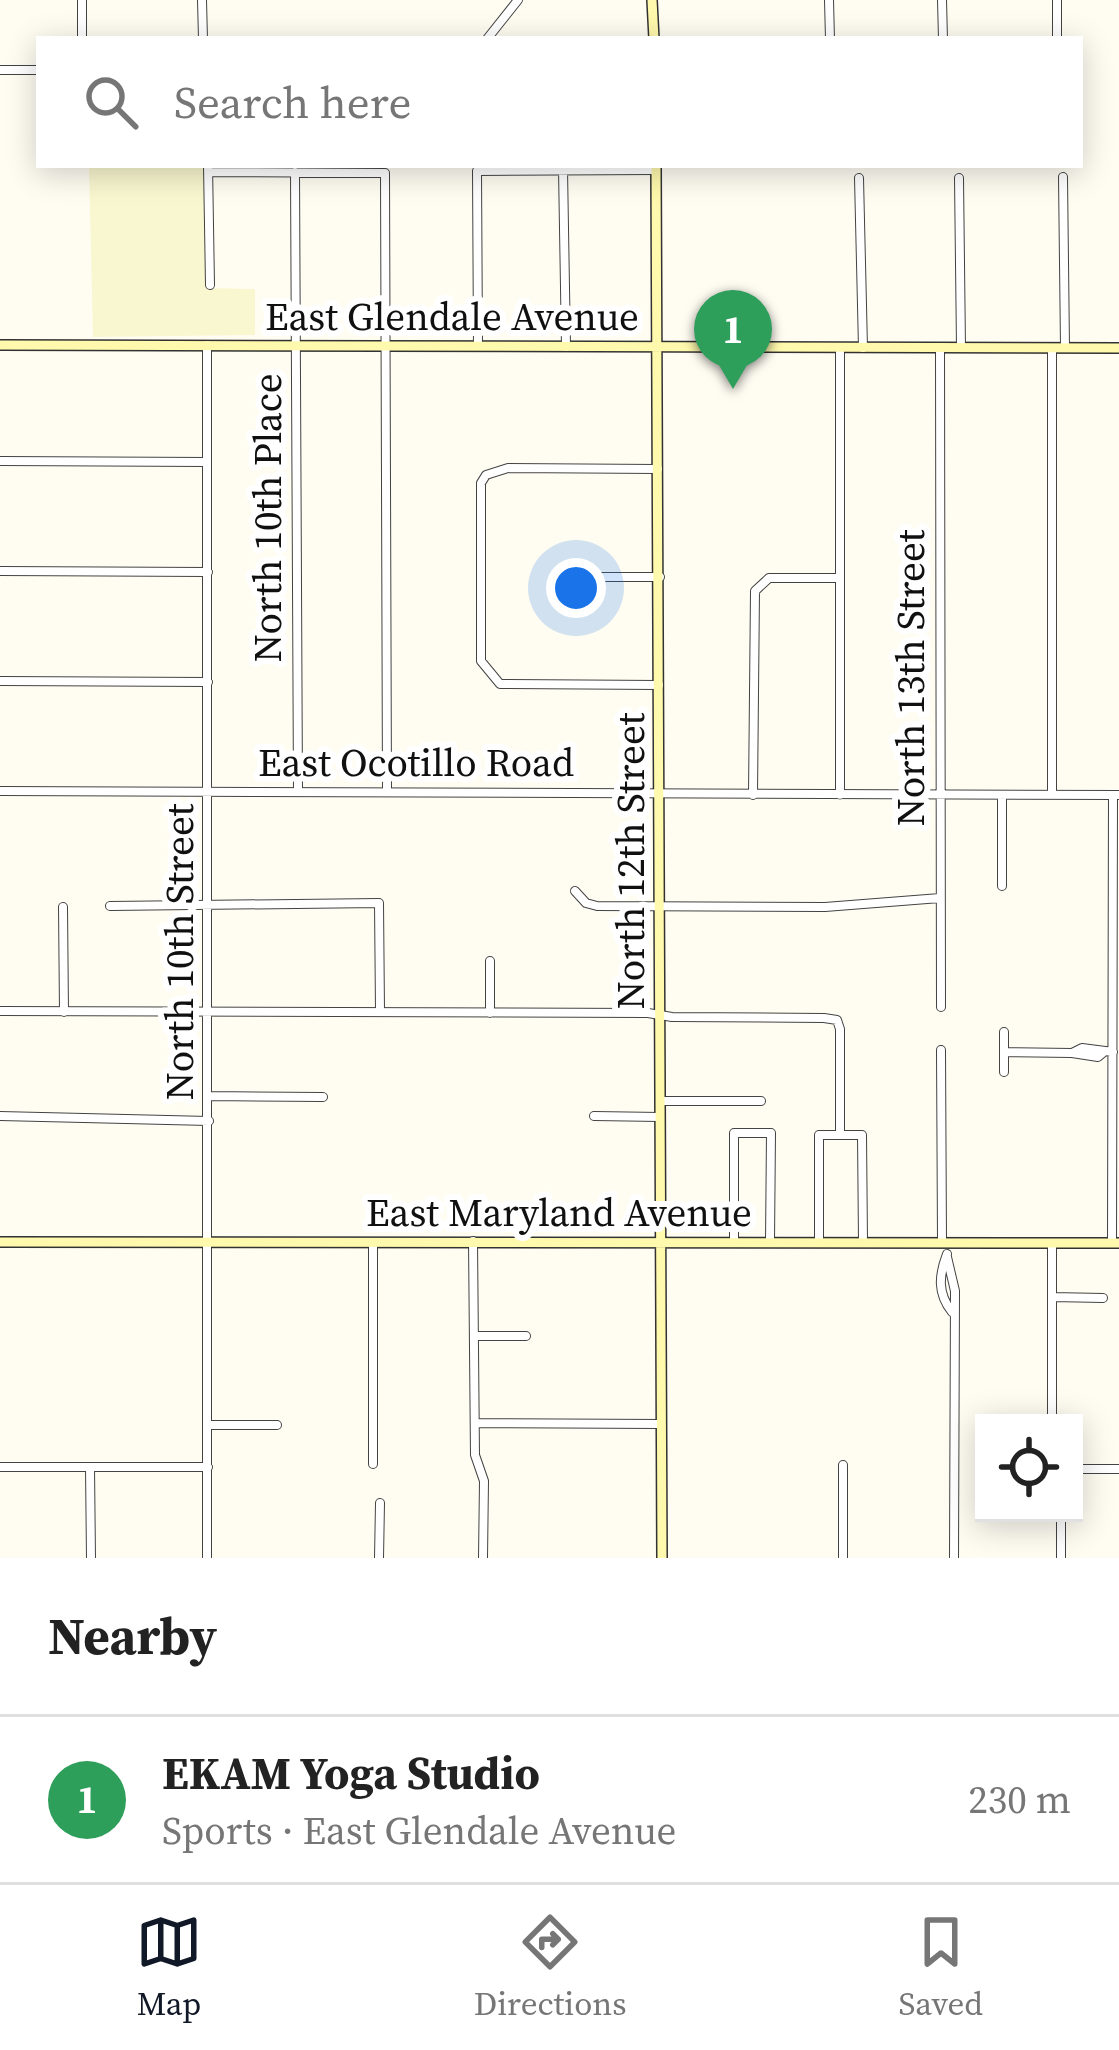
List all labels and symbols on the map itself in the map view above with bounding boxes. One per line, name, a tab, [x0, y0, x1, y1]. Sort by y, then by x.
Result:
street label: East Glendale Avenue	[265, 290, 639, 343]
pin: 1	[694, 290, 772, 389]
street label: North 10th Place	[241, 373, 294, 663]
street label: North 13th Street	[884, 529, 937, 827]
your location	[546, 558, 606, 618]
street label: North 12th Street	[604, 712, 657, 1010]
street label: East Ocotillo Road	[258, 736, 574, 789]
street label: North 10th Street	[153, 803, 206, 1101]
street label: East Maryland Avenue	[366, 1186, 752, 1239]

